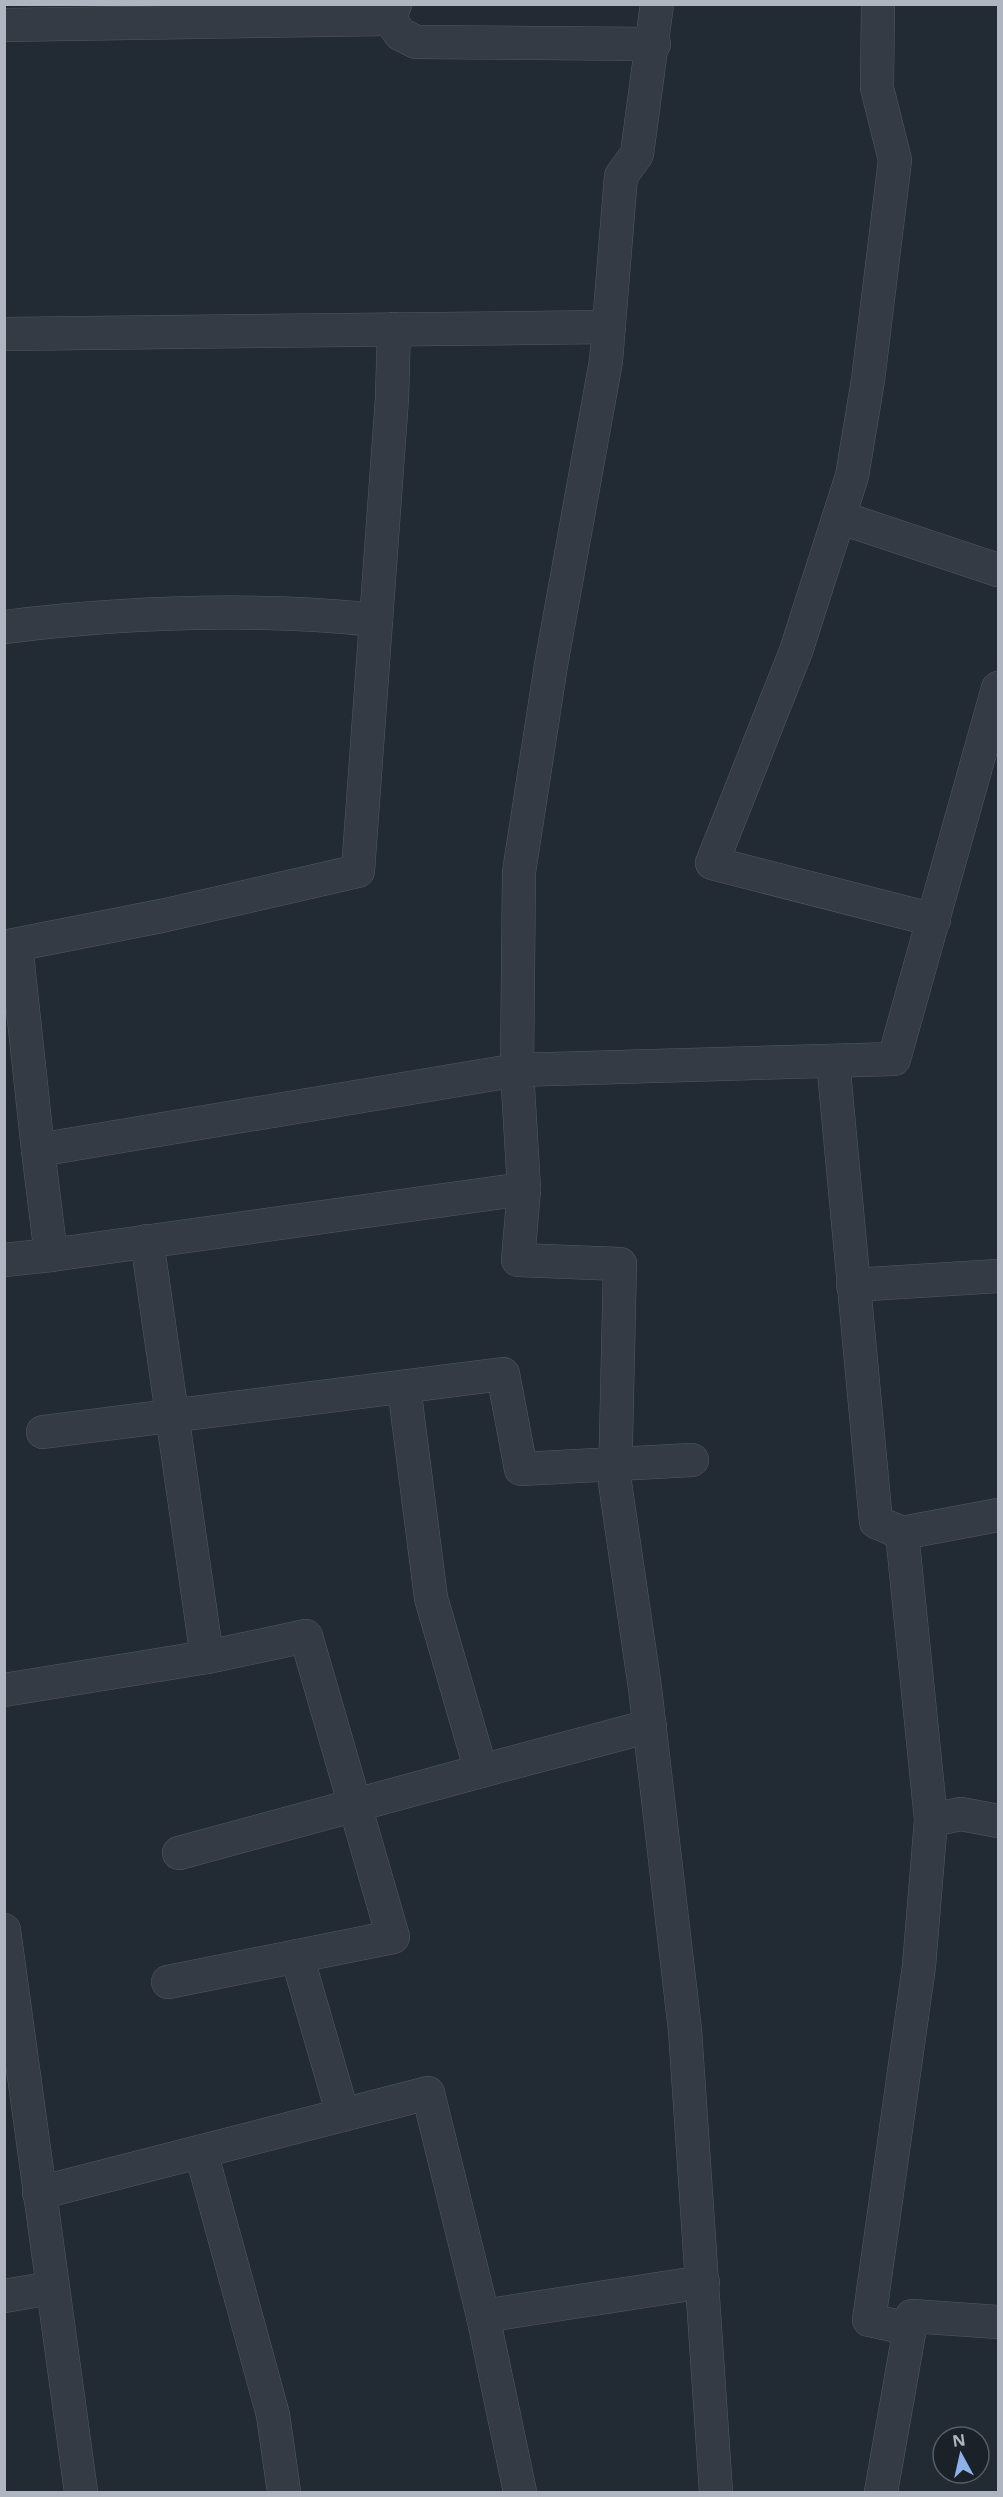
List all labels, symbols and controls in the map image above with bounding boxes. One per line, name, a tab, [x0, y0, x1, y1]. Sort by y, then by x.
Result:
north arrow	[931, 2425, 991, 2485]
text: N	[951, 2428, 967, 2452]

